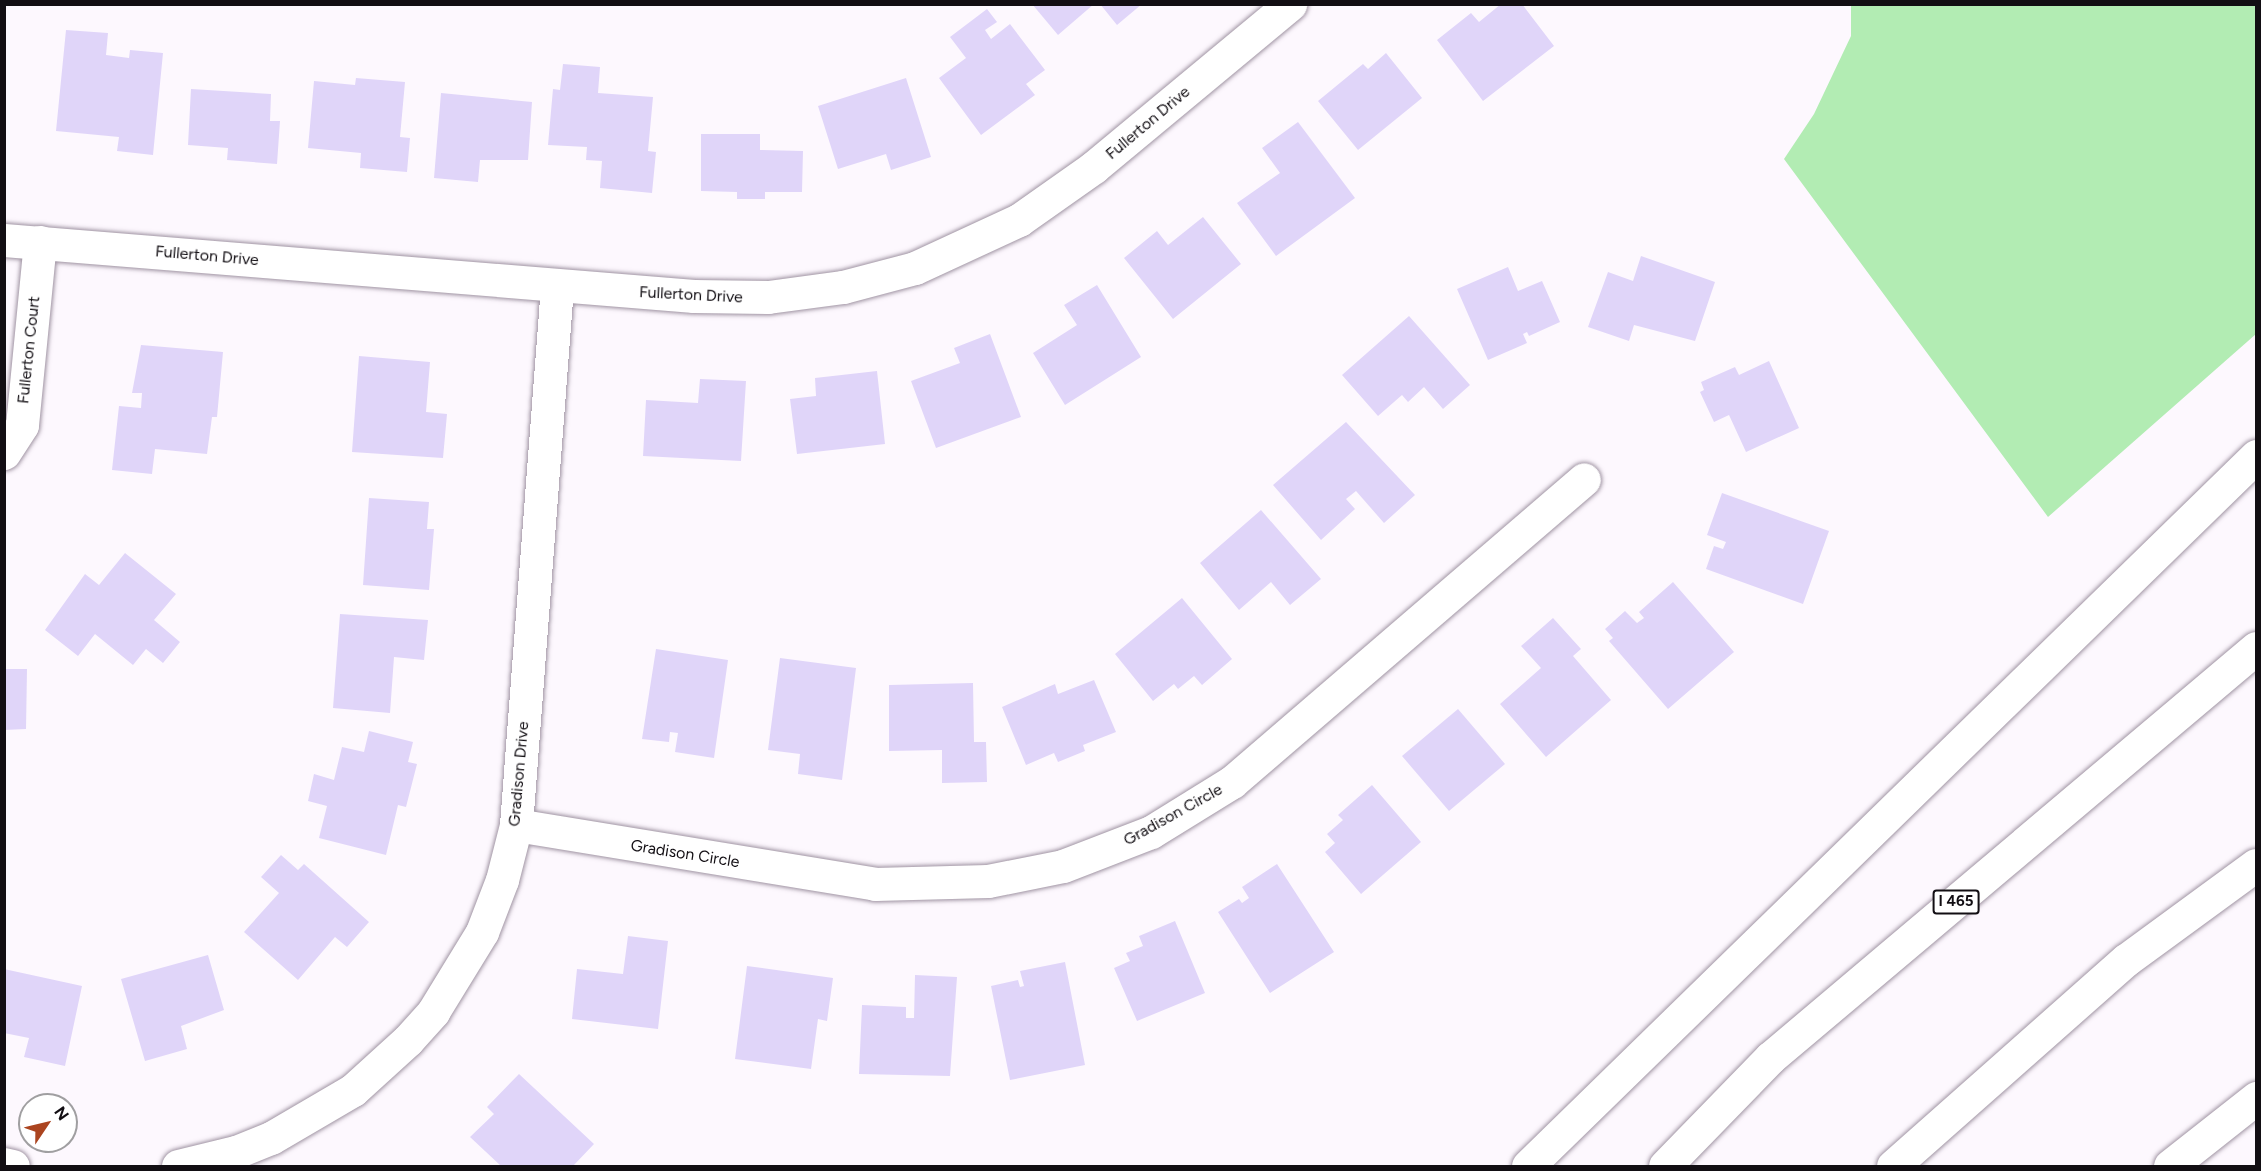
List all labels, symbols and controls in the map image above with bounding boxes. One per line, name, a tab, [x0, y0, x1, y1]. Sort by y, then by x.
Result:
street label: Fullerton Drive	[1102, 82, 1194, 164]
street label: Fullerton Drive	[154, 242, 260, 270]
street label: Fullerton Drive	[639, 283, 743, 307]
street label: Fullerton Court	[14, 295, 44, 405]
street label: Gradison Drive	[505, 721, 533, 827]
street label: Gradison Circle	[1120, 780, 1226, 850]
street label: Gradison Circle	[629, 836, 741, 872]
road number: I 465	[1932, 890, 1980, 914]
north arrow	[18, 1093, 78, 1153]
text: N	[50, 1103, 73, 1124]

